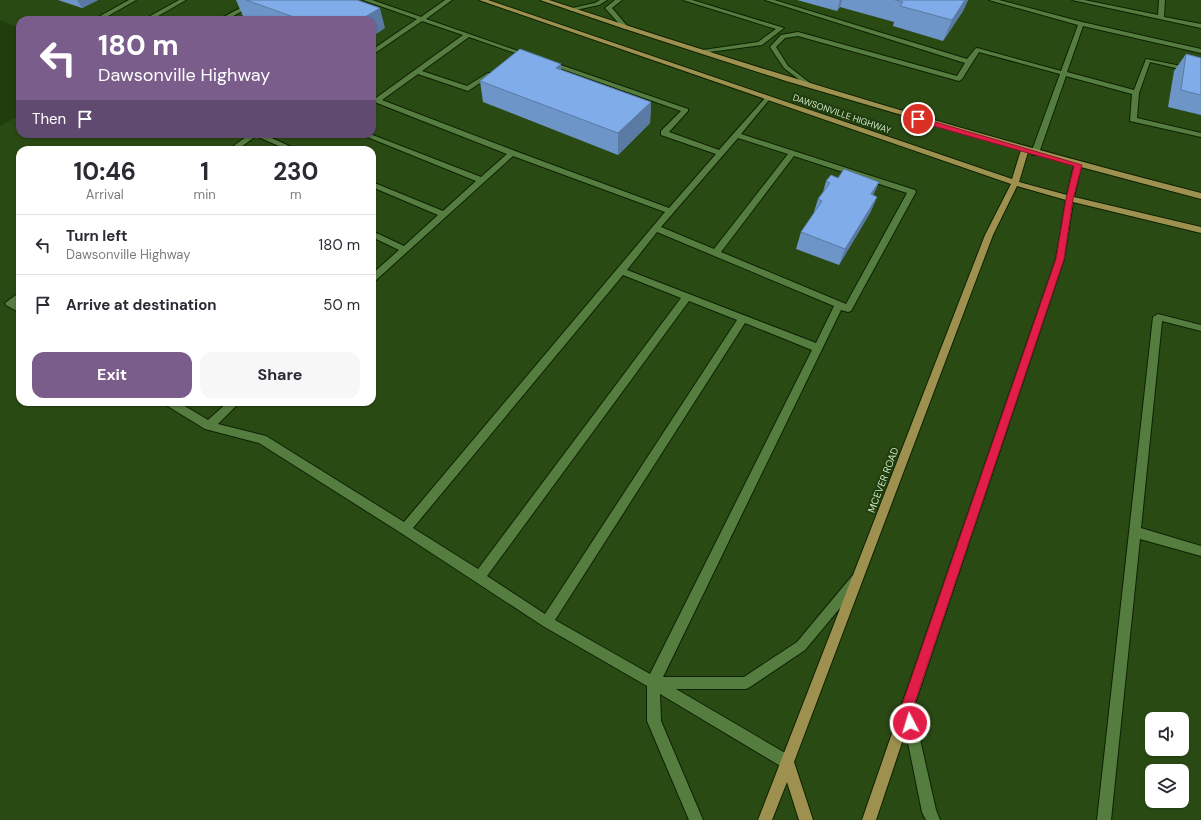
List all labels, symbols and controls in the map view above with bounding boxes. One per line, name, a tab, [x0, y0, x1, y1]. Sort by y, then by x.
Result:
text: 180 m	[98, 27, 179, 64]
icon: left	[32, 32, 84, 84]
text: Dawsonville Highway	[98, 63, 270, 87]
street label: DAWSONVILLE HIGHWAY	[791, 92, 893, 137]
pin	[901, 102, 935, 136]
icon: arrive	[74, 108, 96, 130]
icon: arrive	[907, 108, 929, 130]
text: Then	[32, 109, 66, 129]
text: 10:46	[74, 156, 136, 187]
text: 1	[200, 156, 209, 187]
text: 230	[273, 156, 318, 187]
text: Arrival	[86, 186, 124, 203]
text: min	[194, 186, 216, 203]
text: m	[290, 186, 302, 203]
text: Turn left	[66, 226, 127, 246]
icon: left	[32, 234, 54, 256]
text: 180 m	[319, 235, 360, 255]
text: Dawsonville Highway	[66, 246, 190, 263]
icon: arrive	[32, 294, 54, 316]
text: Arrive at destination	[66, 295, 217, 315]
text: 50 m	[323, 295, 360, 315]
button: Exit	[32, 352, 192, 398]
button: Share	[200, 352, 360, 398]
street label: MCEVER ROAD	[865, 445, 901, 514]
position arrow	[889, 702, 931, 744]
map controls	[1145, 712, 1189, 808]
button: sound	[1145, 712, 1189, 756]
button: layers	[1145, 764, 1189, 808]

